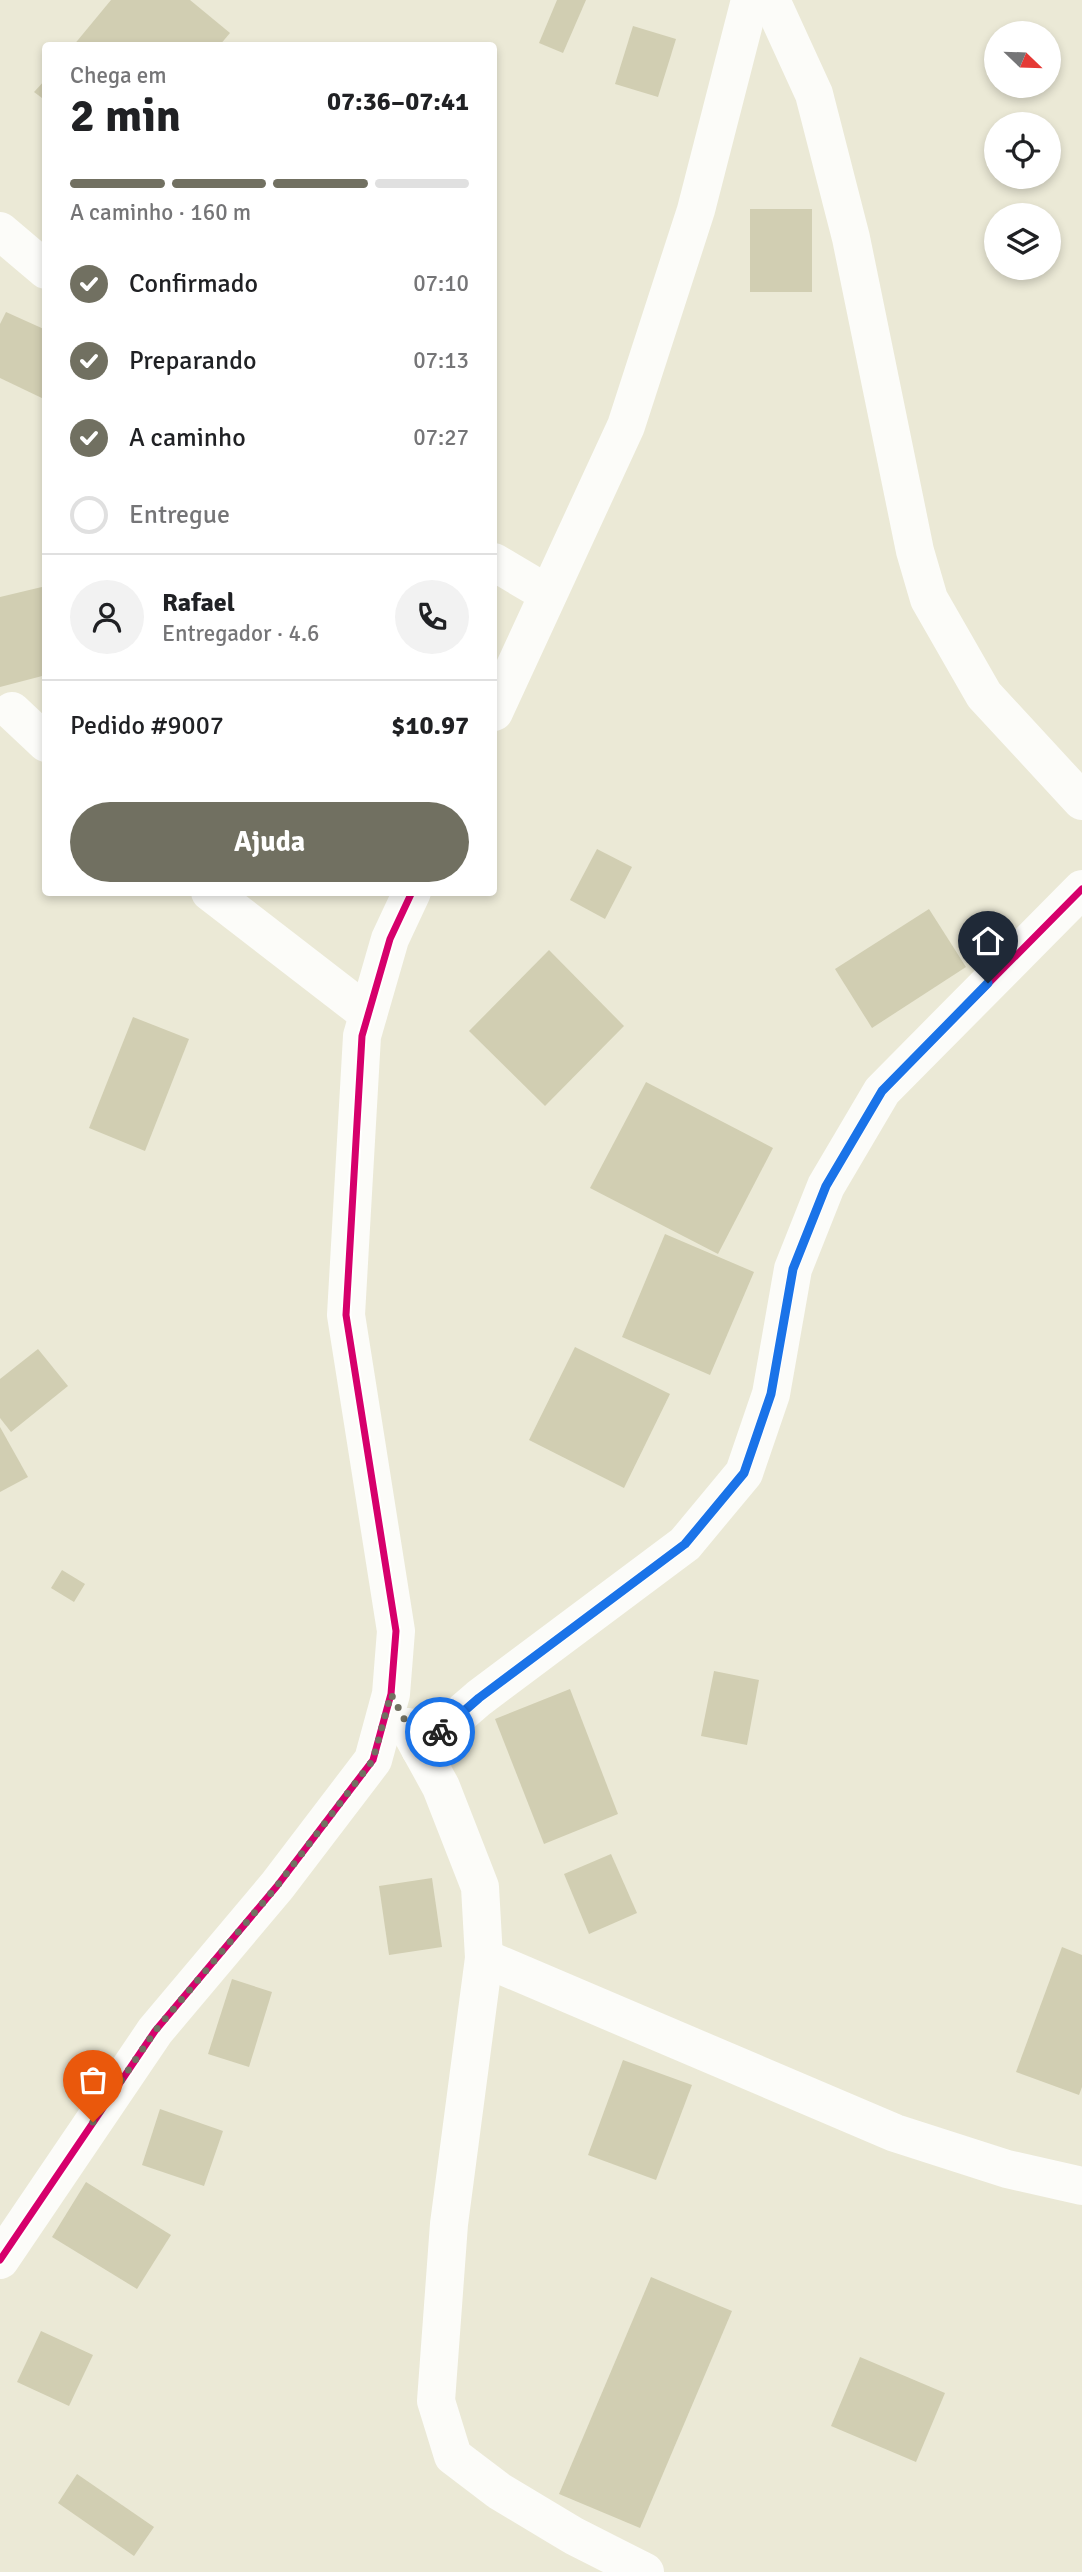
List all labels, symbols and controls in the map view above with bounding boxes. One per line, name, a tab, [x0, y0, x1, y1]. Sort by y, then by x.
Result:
north arrow	[984, 21, 1060, 98]
map controls	[984, 21, 1061, 280]
text: Chega em	[70, 61, 167, 90]
text: 07:36–07:41	[327, 86, 469, 118]
text: 2 min	[70, 88, 181, 144]
button: locate	[984, 112, 1061, 189]
text: A caminho · 160 m	[70, 198, 251, 227]
button: layers	[984, 203, 1061, 280]
icon: check	[70, 265, 108, 303]
text: Confirmado	[129, 268, 258, 300]
text: 07:10	[413, 269, 469, 298]
icon: check	[70, 342, 108, 380]
text: Preparando	[129, 345, 256, 377]
text: 07:13	[413, 346, 469, 375]
icon: check	[70, 419, 108, 457]
text: A caminho	[129, 422, 246, 454]
text: 07:27	[413, 423, 469, 452]
text: Entregue	[129, 499, 230, 531]
button: person	[70, 580, 144, 654]
button: phone	[395, 580, 469, 654]
text: Rafael	[162, 587, 235, 619]
text: Entregador · 4.6	[162, 619, 320, 648]
text: Pedido #9007	[70, 710, 224, 742]
text: $10.97	[391, 710, 469, 742]
button: Ajuda	[70, 802, 469, 882]
pin	[958, 911, 1018, 983]
icon: home	[969, 922, 1007, 960]
courier	[405, 1697, 475, 1767]
icon: bike	[421, 1713, 459, 1751]
pin	[63, 2050, 123, 2122]
icon: bag	[74, 2061, 112, 2099]

